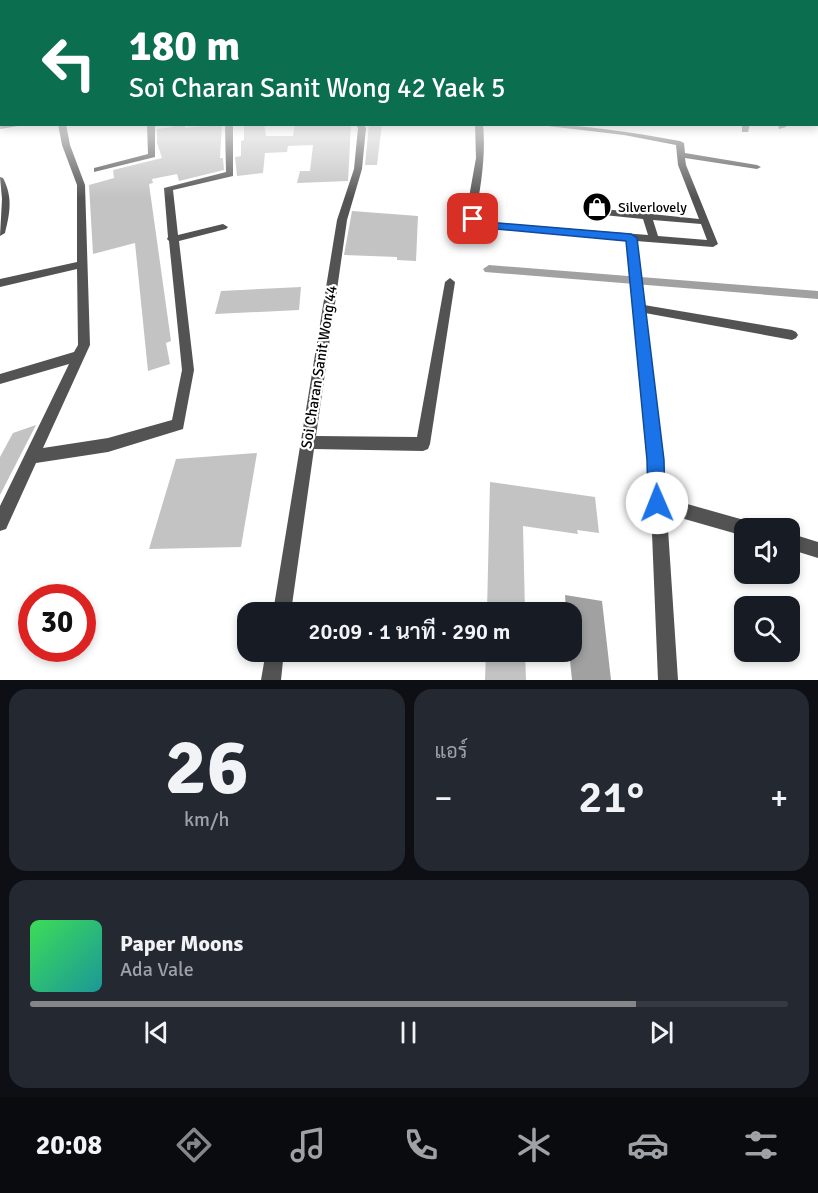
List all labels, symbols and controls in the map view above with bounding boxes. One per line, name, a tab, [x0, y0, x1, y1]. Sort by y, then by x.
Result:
text: 180 m	[129, 21, 240, 72]
icon: left	[30, 24, 108, 102]
text: Soi Charan Sanit Wong 42 Yaek 5	[129, 72, 506, 105]
shop icon: Silverlovely	[581, 191, 613, 223]
pin	[447, 193, 498, 244]
place label: Silverlovely	[618, 199, 687, 216]
icon: arrive	[456, 202, 489, 235]
street label: Soi Charan Sanit Wong 44	[297, 284, 341, 450]
position arrow	[625, 471, 689, 535]
map controls	[734, 518, 800, 662]
button: sound	[734, 518, 800, 584]
speed limit sign: 30	[18, 584, 96, 662]
button: search	[734, 596, 800, 662]
text: 20:09 · 1 นาที · 290 m	[309, 618, 510, 645]
text: 26	[165, 720, 249, 816]
text: แอร์	[435, 739, 468, 764]
text: 21°	[578, 770, 644, 825]
text: −	[435, 778, 452, 819]
text: +	[770, 778, 788, 819]
text: km/h	[184, 807, 229, 832]
text: Paper Moons	[120, 930, 243, 957]
text: Ada Vale	[120, 957, 194, 982]
icon: previous	[140, 1016, 173, 1049]
icon: pause	[392, 1016, 425, 1049]
icon: next	[645, 1016, 678, 1049]
icon: directions	[173, 1124, 215, 1166]
icon: music	[287, 1124, 329, 1166]
icon: phone	[400, 1124, 442, 1166]
icon: climate	[513, 1124, 555, 1166]
icon: car	[627, 1124, 669, 1166]
icon: filters	[740, 1124, 782, 1166]
text: 20:08	[36, 1129, 102, 1162]

